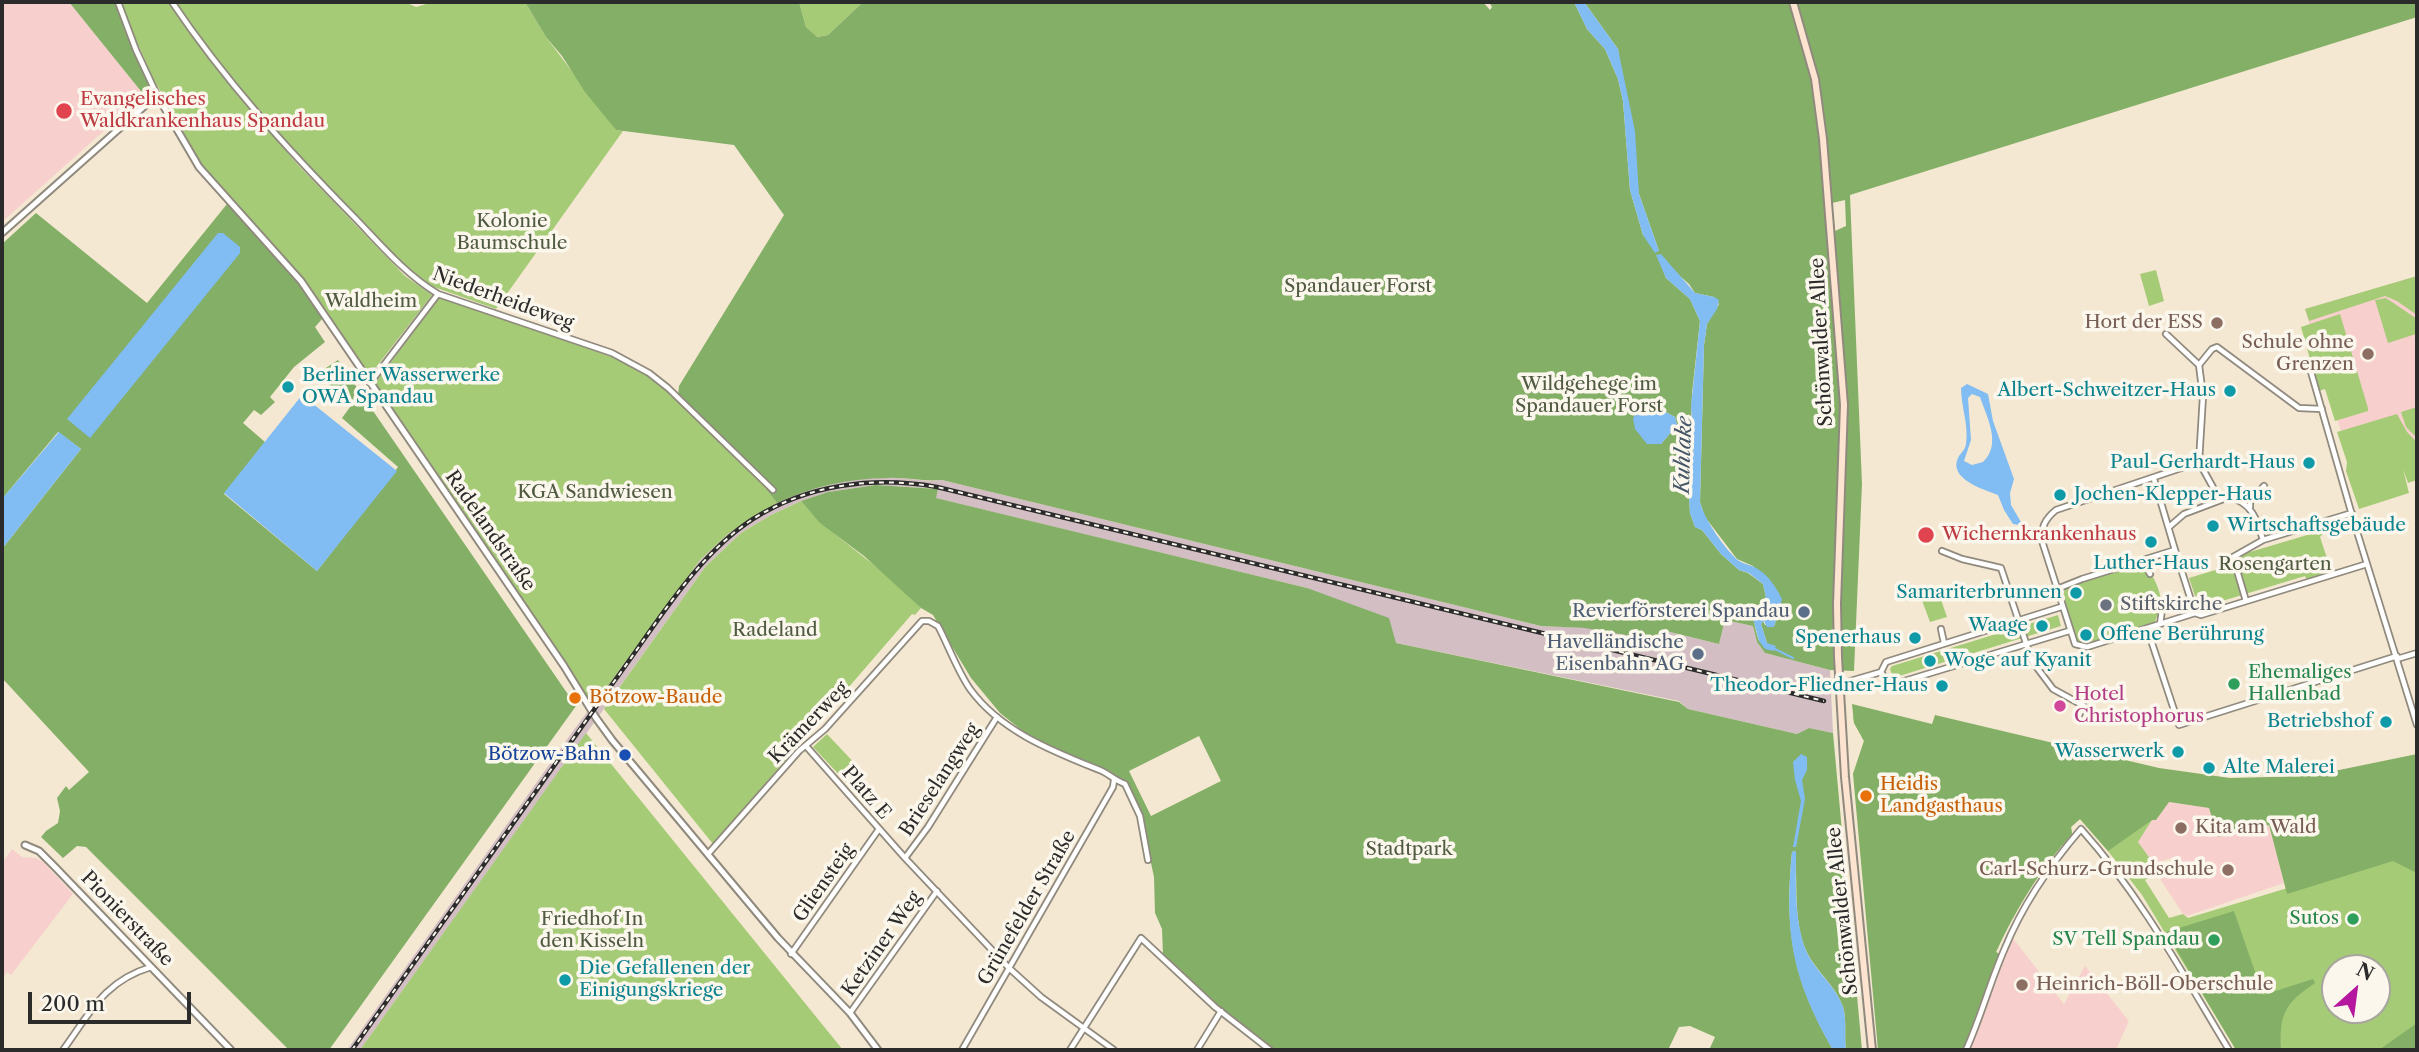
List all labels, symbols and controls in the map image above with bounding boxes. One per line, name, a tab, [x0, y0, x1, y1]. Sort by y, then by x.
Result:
place label: Evangelisches Waldkrankenhaus Spandau	[80, 89, 325, 133]
marker: Evangelisches Waldkrankenhaus Spandau	[54, 101, 74, 121]
park label: Kolonie Baumschule	[457, 211, 567, 255]
street label: Schönwalder Allee	[1806, 257, 1838, 427]
street label: Niederheideweg	[429, 263, 577, 335]
park label: Spandauer Forst	[1284, 276, 1432, 298]
park label: Waldheim	[325, 291, 417, 313]
place label: Hort der ESS	[2085, 312, 2203, 334]
marker: Hort der ESS	[2209, 315, 2225, 331]
place label: Schule ohne Grenzen	[2242, 332, 2354, 376]
marker: Schule ohne Grenzen	[2360, 346, 2376, 362]
place label: Berliner Wasserwerke OWA Spandau	[302, 365, 500, 409]
park label: Wildgehege im Spandauer Forst	[1515, 374, 1663, 418]
marker: Berliner Wasserwerke OWA Spandau	[280, 379, 296, 395]
place label: Albert-Schweitzer-Haus	[1997, 380, 2216, 402]
marker: Albert-Schweitzer-Haus	[2222, 383, 2238, 399]
water label: Kuhlake	[1670, 416, 1698, 494]
place label: Paul-Gerhardt-Haus	[2110, 452, 2295, 474]
marker: Paul-Gerhardt-Haus	[2301, 455, 2317, 471]
street label: Radelandstraße	[440, 466, 540, 596]
park label: KGA Sandwiesen	[517, 482, 673, 504]
place label: Jochen-Klepper-Haus	[2074, 484, 2272, 506]
marker: Jochen-Klepper-Haus	[2052, 487, 2068, 503]
place label: Wirtschaftsgebäude	[2227, 515, 2406, 537]
marker: Wirtschaftsgebäude	[2205, 518, 2221, 534]
place label: Wichernkrankenhaus	[1942, 524, 2136, 546]
marker: Wichernkrankenhaus	[1916, 525, 1936, 545]
marker: Luther-Haus	[2143, 534, 2159, 550]
place label: Luther-Haus	[2093, 553, 2209, 575]
park label: Rosengarten	[2218, 554, 2332, 576]
place label: Samariterbrunnen	[1896, 582, 2062, 604]
marker: Samariterbrunnen	[2068, 585, 2084, 601]
place label: Stiftskirche	[2120, 594, 2222, 616]
marker: Stiftskirche	[2098, 597, 2114, 613]
place label: Revierförsterei Spandau	[1572, 601, 1790, 623]
marker: Revierförsterei Spandau	[1796, 604, 1812, 620]
place label: Waage	[1968, 615, 2028, 637]
marker: Waage	[2034, 618, 2050, 634]
park label: Radeland	[732, 620, 818, 642]
place label: Offene Berührung	[2100, 624, 2264, 646]
place label: Spenerhaus	[1795, 627, 1901, 649]
marker: Offene Berührung	[2078, 627, 2094, 643]
marker: Spenerhaus	[1907, 630, 1923, 646]
place label: Havelländische Eisenbahn AG	[1547, 632, 1684, 676]
marker: Havelländische Eisenbahn AG	[1690, 646, 1706, 662]
place label: Woge auf Kyanit	[1944, 650, 2092, 672]
marker: Woge auf Kyanit	[1922, 653, 1938, 669]
place label: Ehemaliges Hallenbad	[2248, 662, 2352, 706]
place label: Theodor-Fliedner-Haus	[1710, 675, 1928, 697]
marker: Ehemaliges Hallenbad	[2226, 676, 2242, 692]
street label: Krämerweg	[764, 677, 854, 769]
marker: Theodor-Fliedner-Haus	[1934, 678, 1950, 694]
place label: Hotel Christophorus	[2074, 684, 2204, 728]
place label: Bötzow-Baude	[589, 687, 722, 709]
marker: Bötzow-Baude	[567, 690, 583, 706]
marker: Hotel Christophorus	[2052, 698, 2068, 714]
place label: Betriebshof	[2267, 711, 2372, 733]
marker: Betriebshof	[2378, 714, 2394, 730]
street label: Brieselangweg	[895, 719, 985, 841]
place label: Wasserwerk	[2055, 741, 2164, 763]
place label: Bötzow-Bahn	[488, 744, 611, 766]
marker: Wasserwerk	[2170, 744, 2186, 760]
marker: Bötzow-Bahn	[617, 747, 633, 763]
place label: Alte Malerei	[2223, 757, 2335, 779]
marker: Alte Malerei	[2201, 760, 2217, 776]
street label: Platz E	[837, 762, 895, 824]
place label: Heidis Landgasthaus	[1880, 774, 2003, 818]
marker: Heidis Landgasthaus	[1858, 788, 1874, 804]
place label: Kita am Wald	[2195, 817, 2316, 839]
marker: Kita am Wald	[2173, 820, 2189, 836]
street label: Grünefelder Straße	[973, 826, 1081, 990]
street label: Schönwalder Allee	[1823, 826, 1863, 996]
street label: Gliensteig	[789, 839, 859, 927]
park label: Stadtpark	[1365, 839, 1453, 861]
place label: Carl-Schurz-Grundschule	[1979, 859, 2214, 881]
marker: Carl-Schurz-Grundschule	[2220, 862, 2236, 878]
street label: Pionierstraße	[76, 867, 178, 971]
street label: Ketziner Weg	[837, 887, 927, 1001]
place label: Sutos	[2289, 908, 2339, 930]
park label: Friedhof In den Kisseln	[540, 909, 644, 953]
marker: Sutos	[2345, 911, 2361, 927]
place label: SV Tell Spandau	[2052, 929, 2200, 951]
marker: SV Tell Spandau	[2206, 932, 2222, 948]
north arrow	[2321, 954, 2391, 1024]
place label: Die Gefallenen der Einigungskriege	[579, 958, 750, 1002]
text: N	[2352, 958, 2378, 986]
marker: Die Gefallenen der Einigungskriege	[557, 972, 573, 988]
place label: Heinrich-Böll-Oberschule	[2036, 974, 2273, 996]
marker: Heinrich-Böll-Oberschule	[2014, 977, 2030, 993]
scale bar	[32, 978, 194, 1022]
text: 200 m	[41, 991, 105, 1016]

